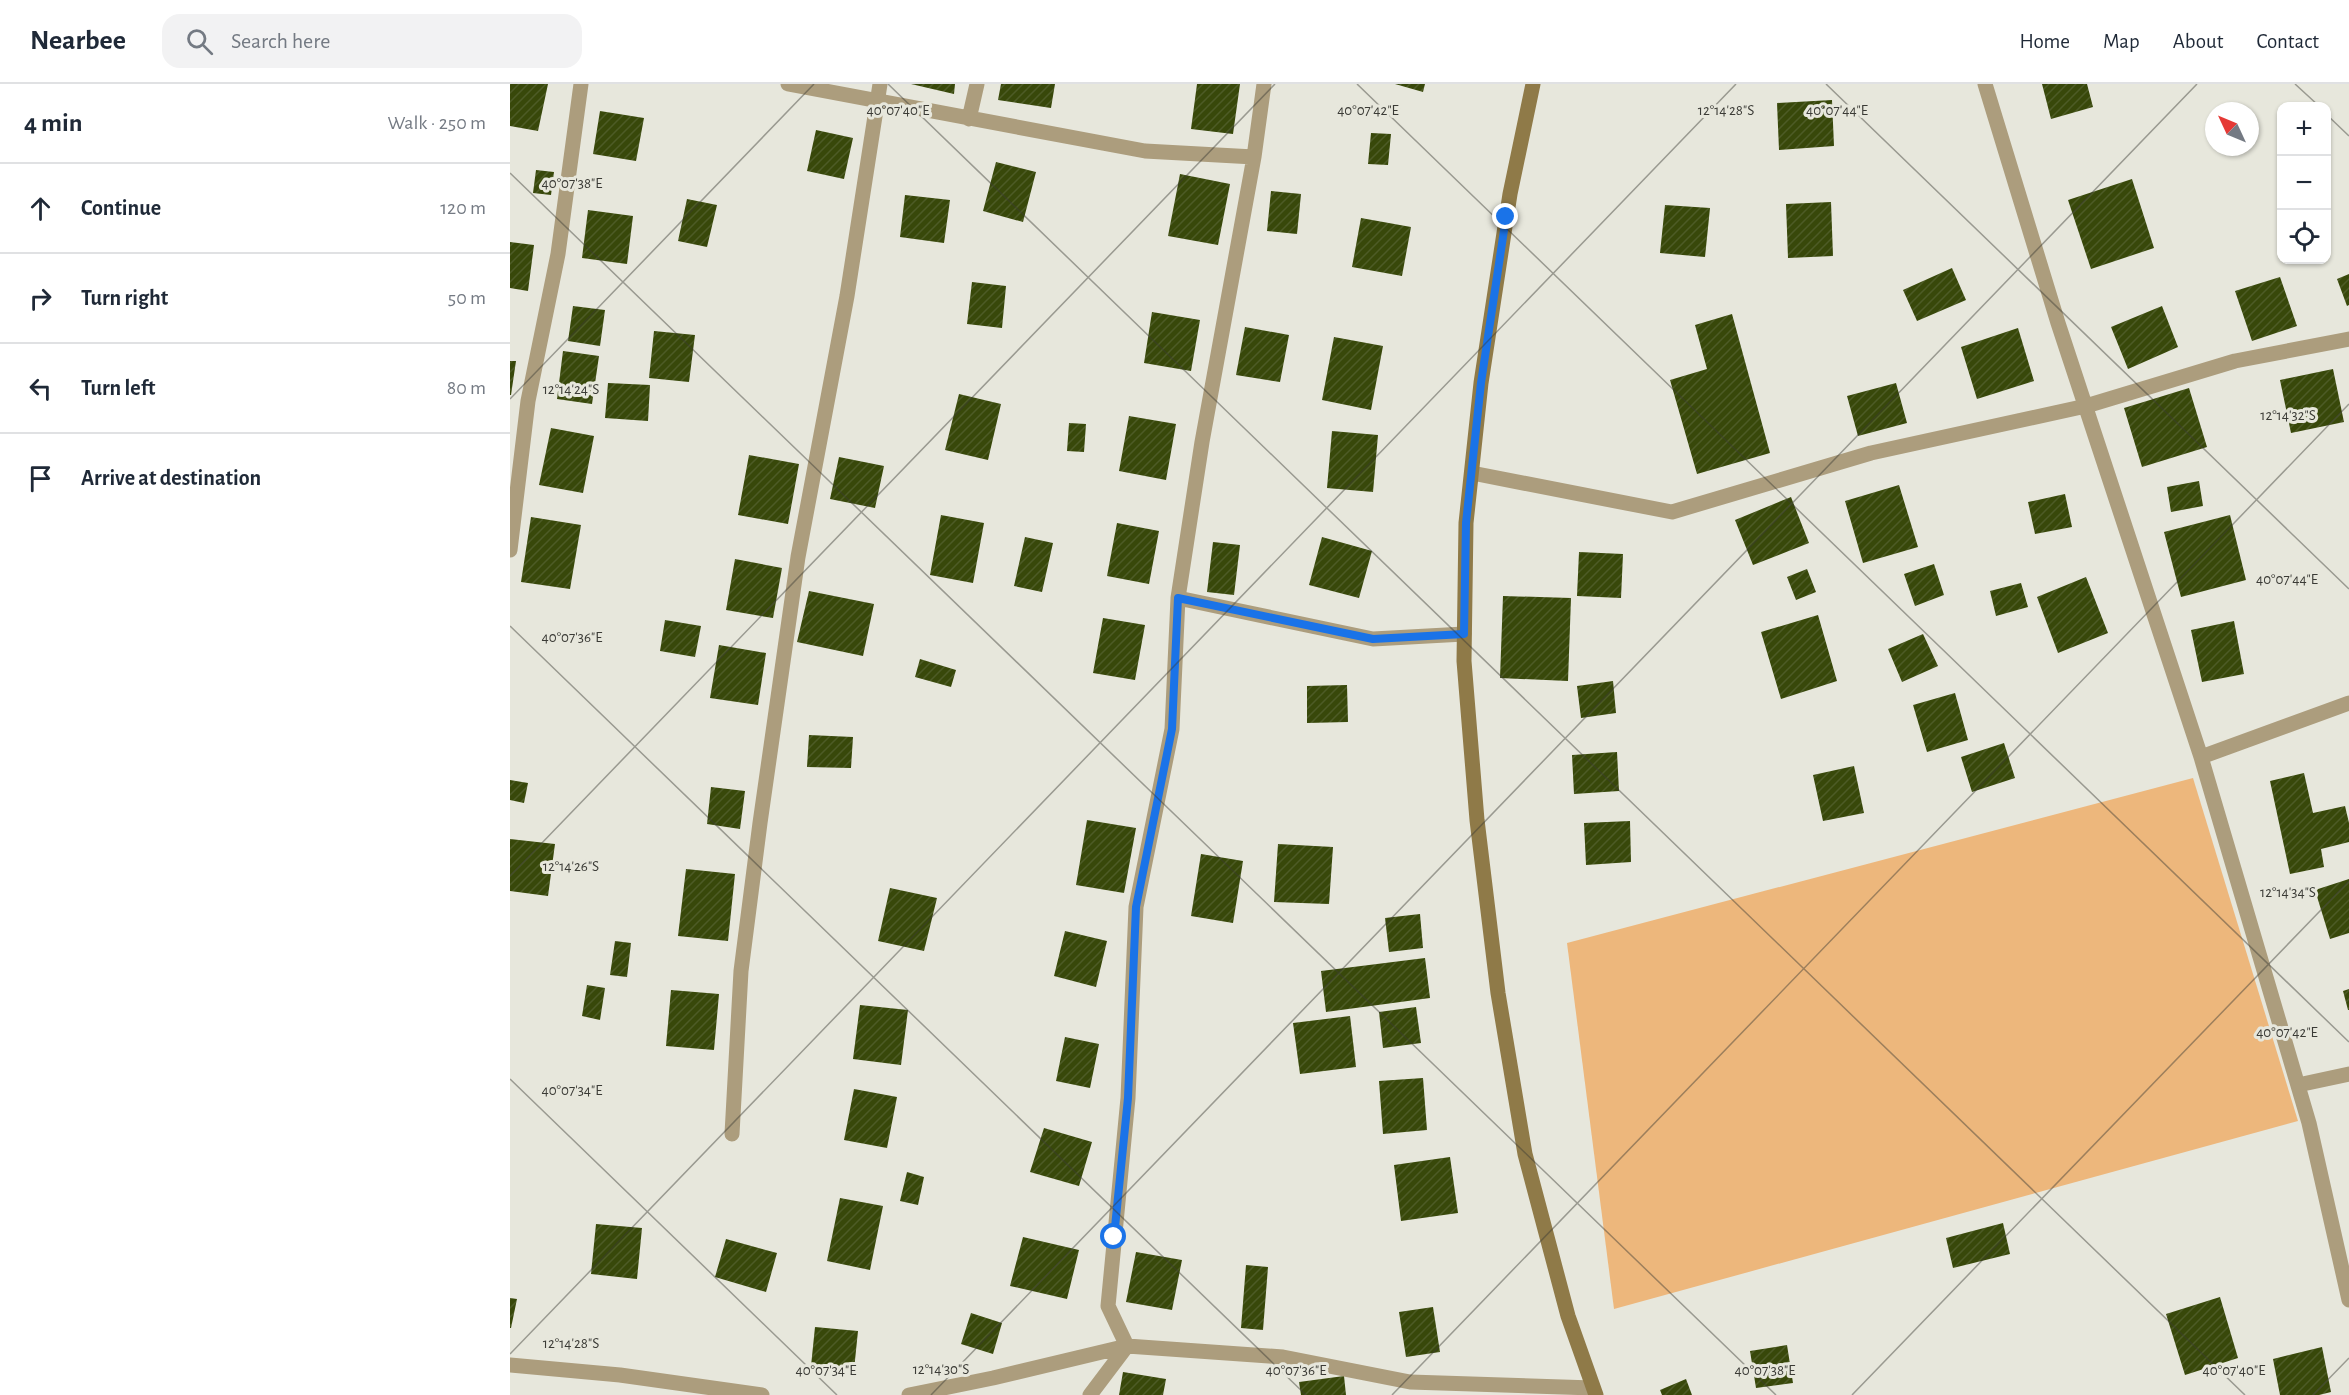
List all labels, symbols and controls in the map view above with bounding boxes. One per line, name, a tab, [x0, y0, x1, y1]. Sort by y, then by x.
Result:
search box	[162, 14, 582, 68]
icon: search	[183, 25, 216, 58]
text: Nearbee	[30, 27, 126, 55]
text: Search here	[231, 30, 330, 52]
text: Home	[2019, 31, 2070, 52]
text: Map	[2103, 31, 2140, 52]
text: About	[2173, 31, 2223, 52]
text: Contact	[2256, 31, 2319, 52]
north arrow	[2205, 102, 2259, 156]
map controls	[2277, 102, 2331, 264]
button: +	[2277, 102, 2331, 156]
text: 40°07'40"E	[867, 103, 929, 118]
text: 40°07'42"E	[1337, 103, 1399, 118]
text: 12°14'28"S	[1698, 103, 1754, 118]
text: 40°07'44"E	[1806, 103, 1868, 118]
text: 4 min	[24, 110, 83, 136]
text: Walk · 250 m	[387, 113, 486, 133]
button: −	[2277, 156, 2331, 210]
text: 40°07'38"E	[542, 176, 602, 191]
icon: ahead	[24, 192, 57, 225]
text: Continue	[81, 197, 161, 219]
text: 120 m	[440, 198, 486, 218]
route end	[1492, 203, 1518, 229]
button: locate	[2277, 210, 2331, 264]
icon: right	[24, 282, 57, 315]
text: Turn right	[81, 287, 168, 309]
text: 50 m	[448, 288, 486, 308]
icon: left	[24, 372, 57, 405]
text: Turn left	[81, 377, 155, 399]
text: 80 m	[447, 378, 486, 398]
text: 12°14'24"S	[543, 382, 599, 397]
text: 12°14'32"S	[2260, 408, 2316, 423]
icon: arrive	[24, 462, 57, 495]
text: Arrive at destination	[81, 467, 261, 489]
text: 40°07'44"E	[2256, 572, 2318, 587]
text: 40°07'36"E	[542, 630, 602, 645]
text: 12°14'26"S	[543, 859, 599, 874]
text: 12°14'34"S	[2260, 885, 2316, 900]
text: 40°07'42"E	[2256, 1025, 2318, 1040]
text: 40°07'34"E	[541, 1083, 603, 1098]
route start	[1100, 1223, 1126, 1249]
text: 12°14'28"S	[543, 1336, 599, 1351]
text: 12°14'30"S	[913, 1362, 969, 1377]
text: 40°07'34"E	[795, 1363, 857, 1378]
text: 40°07'36"E	[1266, 1363, 1326, 1378]
text: 40°07'38"E	[1735, 1363, 1795, 1378]
text: 40°07'40"E	[2203, 1363, 2265, 1378]

